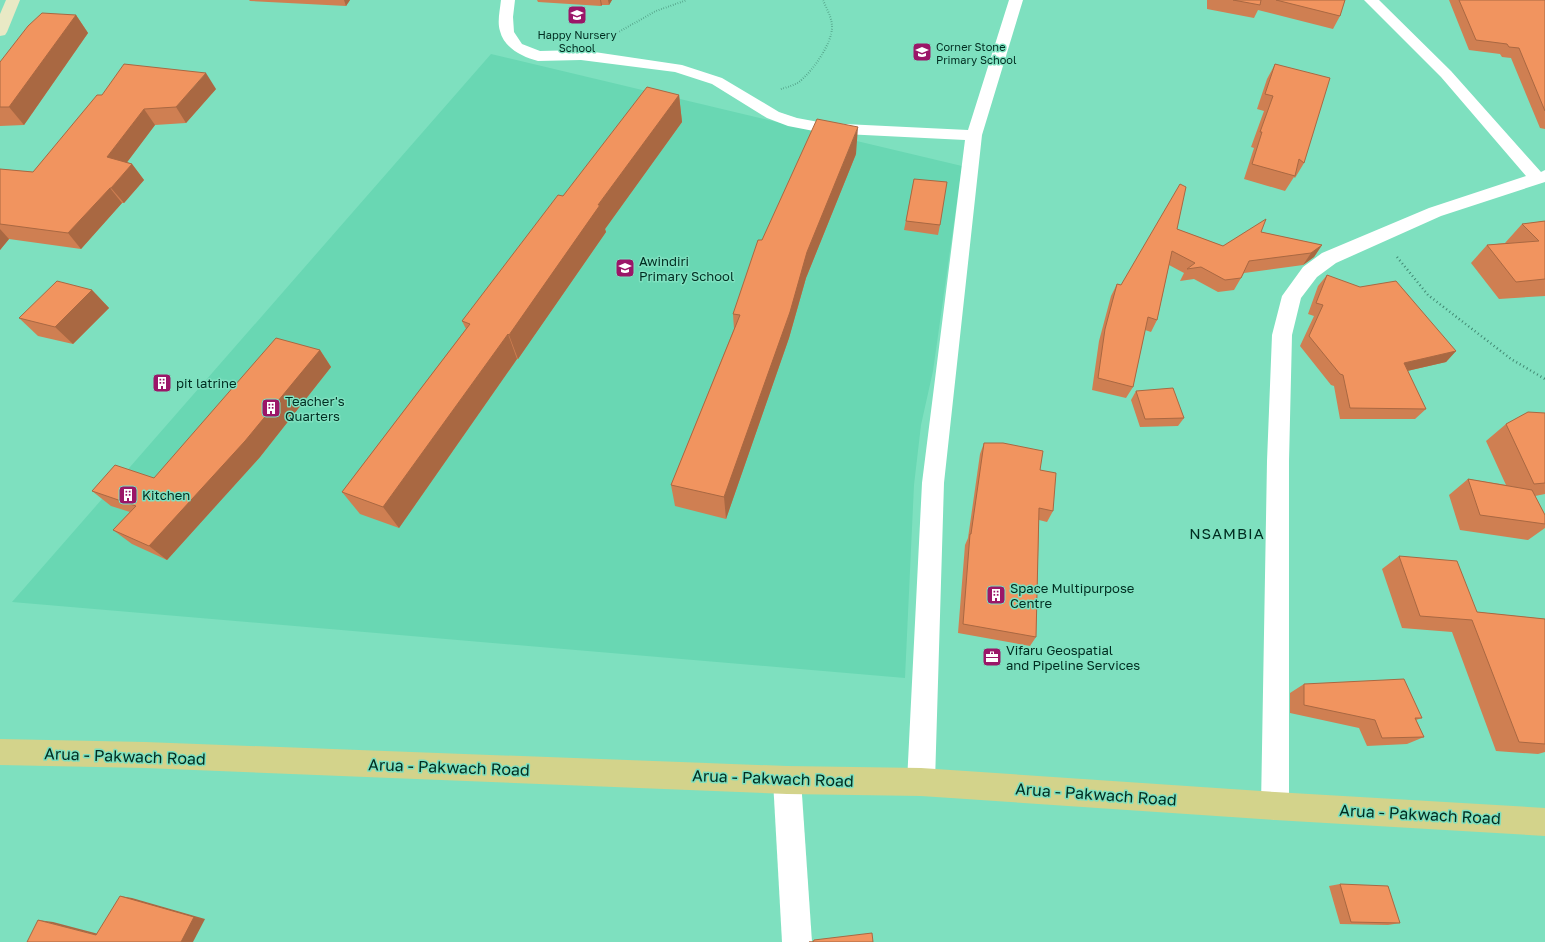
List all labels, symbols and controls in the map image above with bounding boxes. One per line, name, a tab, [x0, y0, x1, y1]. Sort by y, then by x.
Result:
school or university icon: Happy Nursery School	[566, 4, 588, 26]
place label: Happy Nursery School	[537, 28, 617, 54]
place label: Corner Stone Primary School	[936, 40, 1017, 66]
school or university icon: Corner Stone Primary School	[911, 41, 933, 63]
place label: Awindiri Primary School	[639, 253, 734, 284]
school or university icon: Awindiri Primary School	[614, 257, 636, 279]
building icon: pit latrine	[151, 372, 173, 394]
place label: pit latrine	[176, 375, 237, 391]
place label: Teacher's Quarters	[285, 393, 345, 424]
building icon: Teacher's Quarters	[260, 397, 282, 419]
building icon: Kitchen	[117, 484, 139, 506]
place label: Kitchen	[142, 487, 190, 503]
district label: NSAMBIA	[1189, 524, 1265, 542]
place label: Space Multipurpose Centre	[1010, 580, 1134, 611]
building icon: Space Multipurpose Centre	[985, 584, 1007, 606]
place label: Vifaru Geospatial and Pipeline Services	[1006, 642, 1140, 673]
office icon: Vifaru Geospatial and Pipeline Services	[981, 646, 1003, 668]
street label: Arua - Pakwach Road	[44, 743, 206, 769]
street label: Arua - Pakwach Road	[368, 754, 530, 780]
street label: Arua - Pakwach Road	[692, 765, 854, 791]
street label: Arua - Pakwach Road	[1015, 778, 1177, 810]
street label: Arua - Pakwach Road	[1339, 800, 1501, 828]

